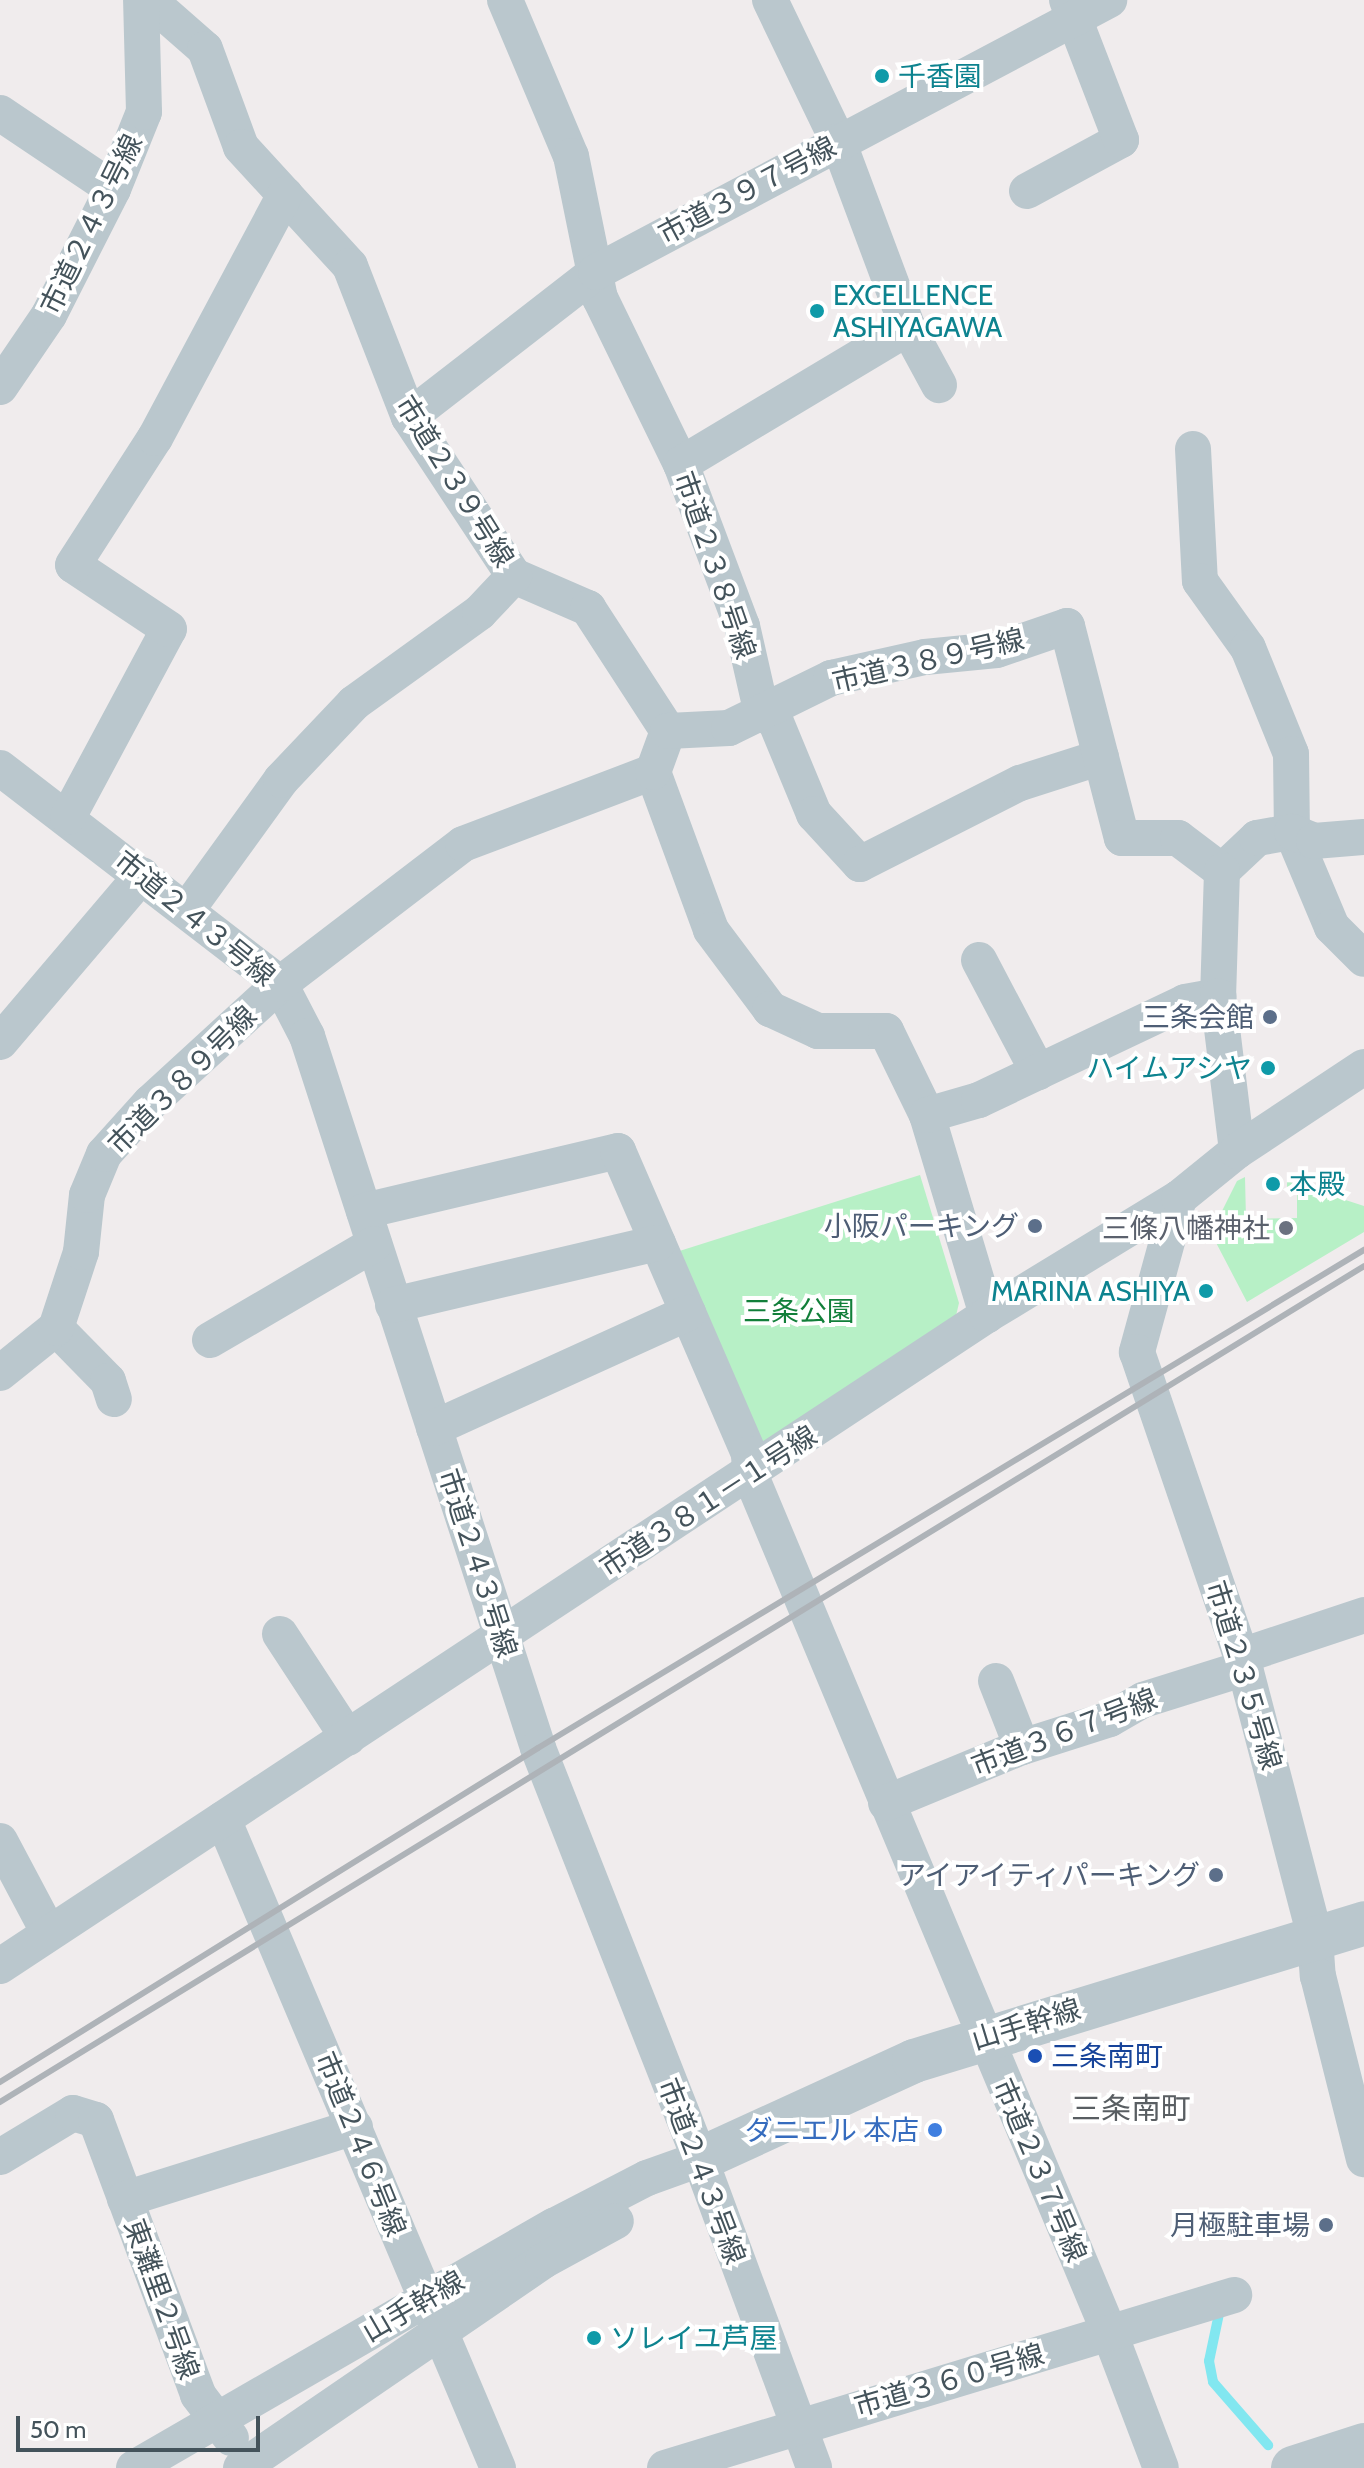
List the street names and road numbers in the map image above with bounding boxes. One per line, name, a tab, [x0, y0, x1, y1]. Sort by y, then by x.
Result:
street label: 市道２４３号線	[33, 129, 149, 319]
street label: 市道３９７号線	[653, 129, 841, 251]
street label: 市道２３９号線	[389, 389, 521, 573]
street label: 市道２３８号線	[667, 467, 763, 663]
street label: 市道３８９号線	[829, 622, 1027, 698]
street label: 市道２４３号線	[108, 843, 282, 993]
street label: 市道３８９号線	[101, 999, 263, 1161]
street label: 市道３８１－１号線	[593, 1418, 823, 1584]
street label: 市道２４３号線	[432, 1465, 524, 1661]
street label: 市道２３５号線	[1199, 1576, 1289, 1774]
street label: 市道３６７号線	[966, 1681, 1162, 1783]
street label: 山手幹線	[968, 1992, 1084, 2056]
street label: 市道２４６号線	[309, 2047, 413, 2241]
street label: 市道２４３号線	[651, 2073, 753, 2269]
street label: 市道２３７号線	[986, 2073, 1094, 2267]
street label: 東灘里２号線	[117, 2214, 207, 2384]
street label: 山手幹線	[356, 2263, 470, 2349]
street label: 市道３６０号線	[850, 2337, 1048, 2423]

